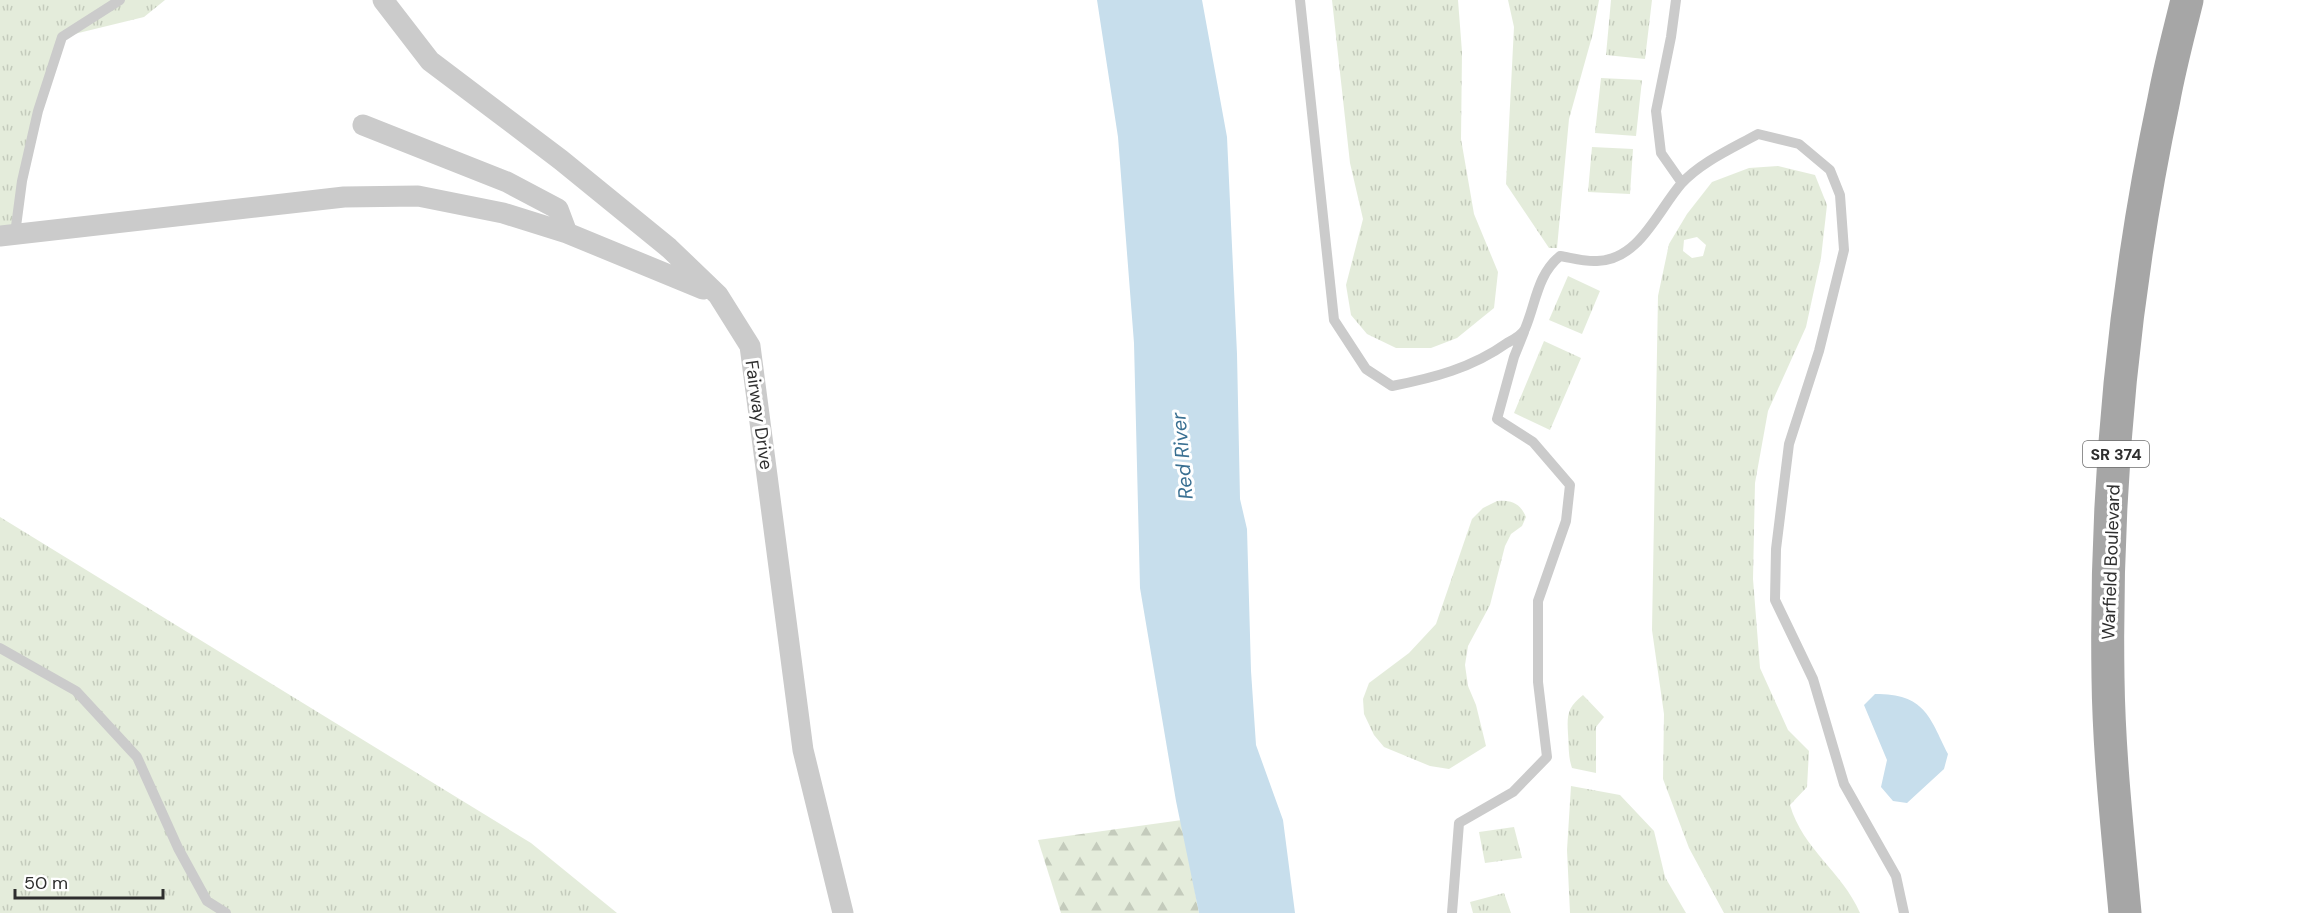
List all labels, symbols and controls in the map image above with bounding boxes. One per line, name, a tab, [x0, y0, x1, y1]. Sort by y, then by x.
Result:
street label: Fairway Drive	[739, 359, 779, 471]
water label: Red River	[1165, 411, 1199, 501]
road number: SR 374	[2083, 441, 2149, 467]
street label: Warfield Boulevard	[2096, 484, 2126, 640]
scale bar	[15, 862, 164, 900]
text: 50 m	[24, 871, 68, 895]

